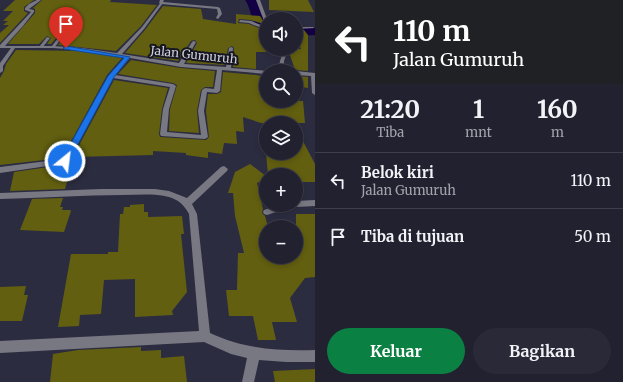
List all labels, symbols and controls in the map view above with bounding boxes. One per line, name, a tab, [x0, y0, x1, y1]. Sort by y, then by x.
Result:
pin	[49, 7.0, 83, 48]
map controls	[259, 12, 303, 264]
button: sound	[259, 12, 303, 56]
icon: arrive	[55, 13, 77, 35]
text: 110 m	[393, 13, 470, 49]
icon: left	[327, 16, 379, 68]
street label: Jalan Gumuruh	[149, 42, 238, 67]
text: Jalan Gumuruh	[393, 48, 524, 71]
button: search	[259, 64, 303, 108]
text: 21:20	[360, 94, 420, 125]
text: 1	[473, 94, 484, 125]
text: 160	[537, 94, 578, 125]
button: layers	[259, 116, 303, 160]
text: Tiba	[376, 124, 404, 141]
text: mnt	[465, 124, 492, 141]
text: m	[551, 124, 564, 141]
position arrow	[44, 140, 86, 182]
text: Belok kiri	[361, 163, 434, 182]
button: +	[259, 168, 303, 212]
icon: left	[327, 170, 349, 192]
text: 110 m	[570, 171, 611, 190]
text: Jalan Gumuruh	[361, 182, 456, 199]
button: −	[259, 220, 303, 264]
icon: arrive	[327, 226, 349, 248]
text: Tiba di tujuan	[361, 227, 464, 246]
text: 50 m	[574, 227, 611, 246]
button: Keluar	[327, 328, 465, 374]
button: Bagikan	[473, 328, 611, 374]

